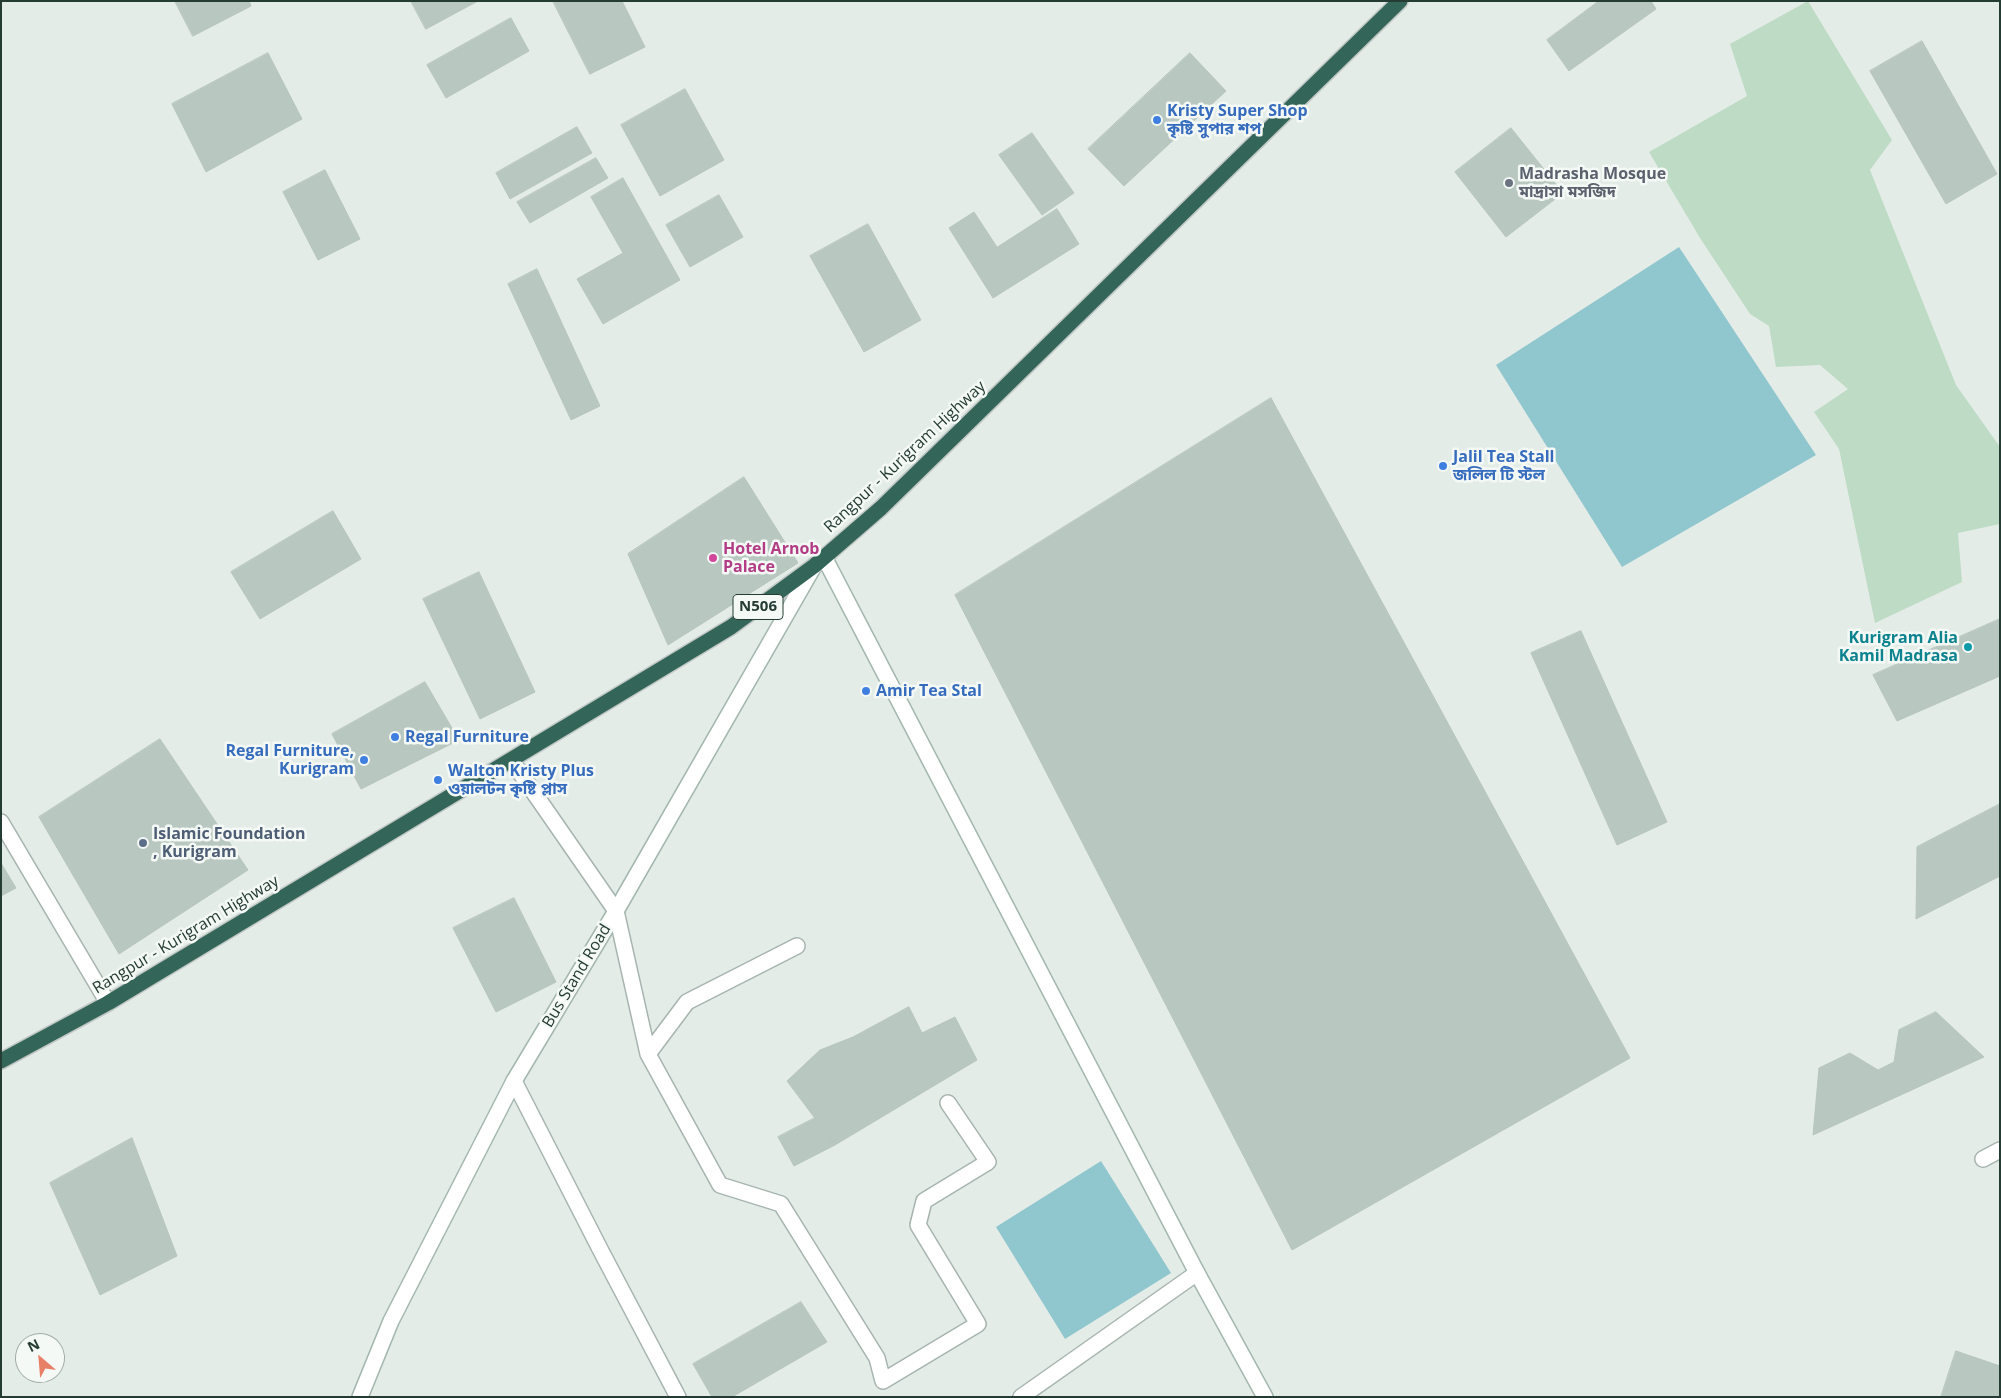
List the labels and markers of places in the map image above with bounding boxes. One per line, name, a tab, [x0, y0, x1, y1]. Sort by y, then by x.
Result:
place label: Kristy Super Shop কৃষ্টি সুপার শপ	[1167, 101, 1308, 139]
marker: Kristy Super Shop কৃষ্টি সুপার শপ	[1151, 114, 1163, 126]
place label: Madrasha Mosque মাদ্রাসা মসজিদ	[1519, 164, 1666, 202]
marker: Madrasha Mosque মাদ্রাসা মসজিদ	[1503, 177, 1515, 189]
place label: Jalil Tea Stall জলিল টি স্টল	[1453, 447, 1554, 485]
marker: Jalil Tea Stall জলিল টি স্টল	[1437, 460, 1449, 472]
place label: Hotel Arnob Palace	[723, 539, 819, 577]
marker: Hotel Arnob Palace	[707, 552, 719, 564]
place label: Kurigram Alia Kamil Madrasa	[1839, 628, 1958, 666]
marker: Kurigram Alia Kamil Madrasa	[1962, 641, 1974, 653]
place label: Amir Tea Stal	[876, 681, 982, 701]
marker: Amir Tea Stal	[860, 685, 872, 697]
place label: Regal Furniture	[405, 727, 529, 747]
marker: Regal Furniture	[389, 731, 401, 743]
place label: Regal Furniture, Kurigram	[226, 741, 354, 779]
marker: Regal Furniture, Kurigram	[358, 754, 370, 766]
place label: Walton Kristy Plus ওয়ালটন কৃষ্টি প্লাস	[448, 761, 594, 799]
marker: Walton Kristy Plus ওয়ালটন কৃষ্টি প্লাস	[432, 774, 444, 786]
place label: Islamic Foundation , Kurigram	[153, 824, 306, 862]
marker: Islamic Foundation , Kurigram	[137, 837, 149, 849]

